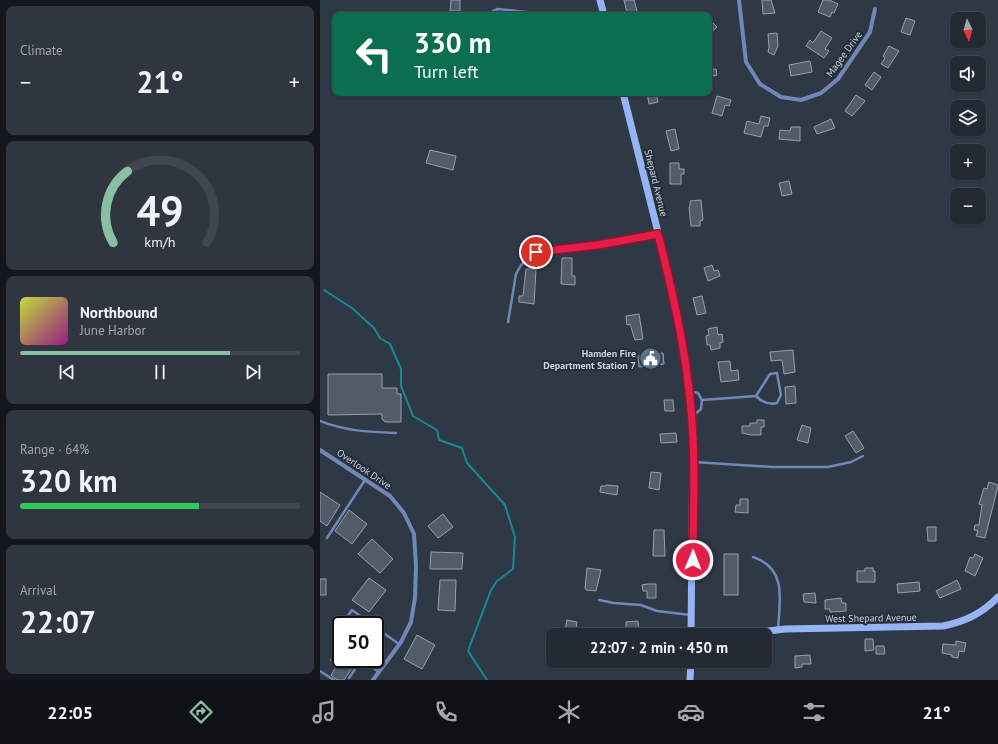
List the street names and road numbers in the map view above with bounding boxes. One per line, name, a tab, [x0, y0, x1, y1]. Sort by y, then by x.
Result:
street label: Magee Drive	[823, 29, 865, 79]
street label: Shepard Avenue	[641, 148, 671, 218]
street label: Overlook Drive	[334, 446, 394, 492]
street label: West Shepard Avenue	[825, 611, 917, 625]

